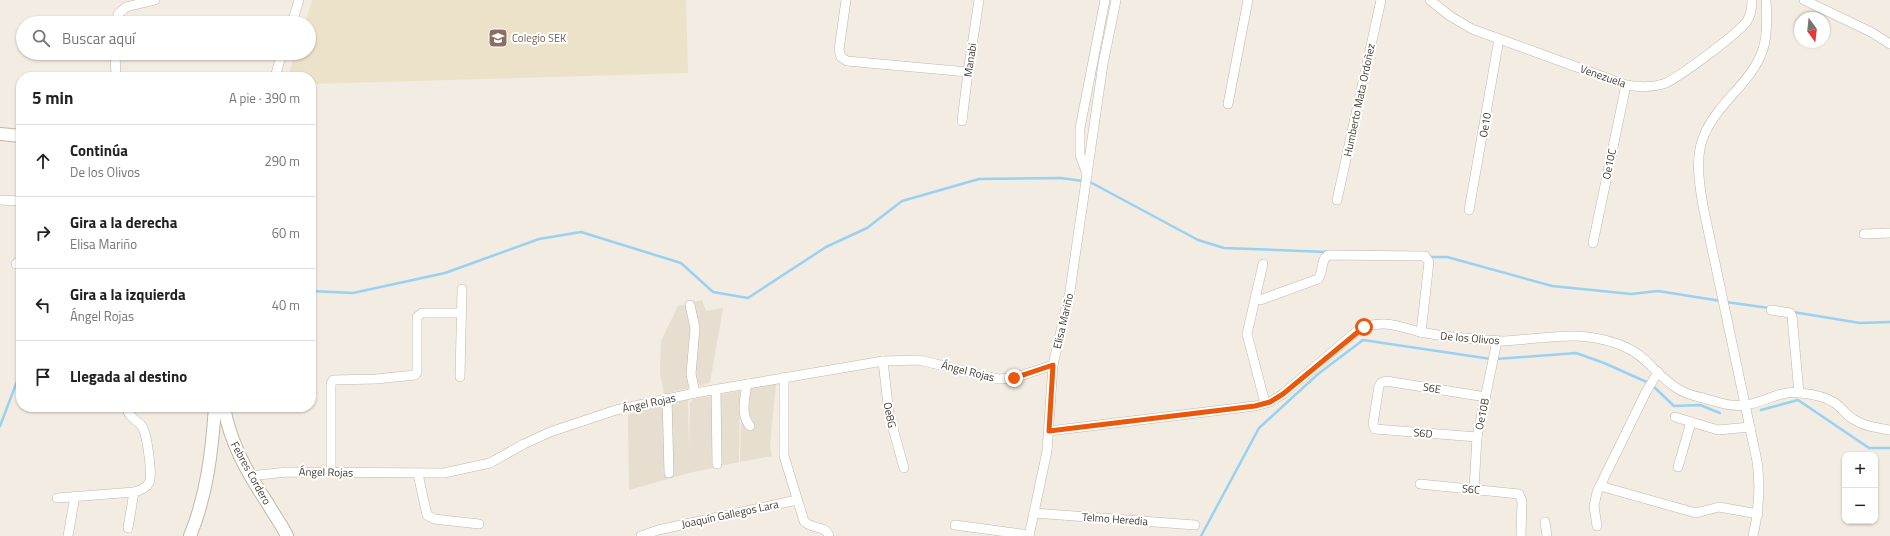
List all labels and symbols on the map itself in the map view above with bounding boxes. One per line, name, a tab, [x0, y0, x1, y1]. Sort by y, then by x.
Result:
north arrow	[1794, 12, 1830, 48]
school or university icon: Colegio SEK	[487, 27, 509, 49]
place label: Colegio SEK	[512, 30, 567, 46]
street label: Manabi	[960, 42, 980, 78]
street label: Humberto Mata Ordoñez	[1339, 42, 1379, 158]
street label: Venezuela	[1578, 61, 1629, 91]
street label: Oe10	[1475, 111, 1495, 139]
street label: Oe10C	[1598, 147, 1620, 181]
street label: Elisa Mariño	[1049, 291, 1077, 350]
route start	[1355, 318, 1373, 336]
street label: De los Olivos	[1440, 327, 1500, 349]
street label: Ángel Rojas	[940, 357, 996, 385]
route end	[1005, 369, 1023, 387]
street label: S6E	[1422, 379, 1442, 397]
street label: Ángel Rojas	[621, 390, 677, 416]
street label: Oe10B	[1471, 397, 1493, 431]
street label: Oe8G	[880, 401, 900, 429]
street label: S6D	[1413, 424, 1433, 442]
street label: Febres Cordero	[227, 439, 275, 508]
street label: Ángel Rojas	[299, 464, 353, 480]
street label: S6C	[1461, 480, 1481, 498]
street label: Joaquín Gallegos Lara	[680, 496, 780, 532]
street label: Telmo Heredia	[1081, 509, 1149, 529]

